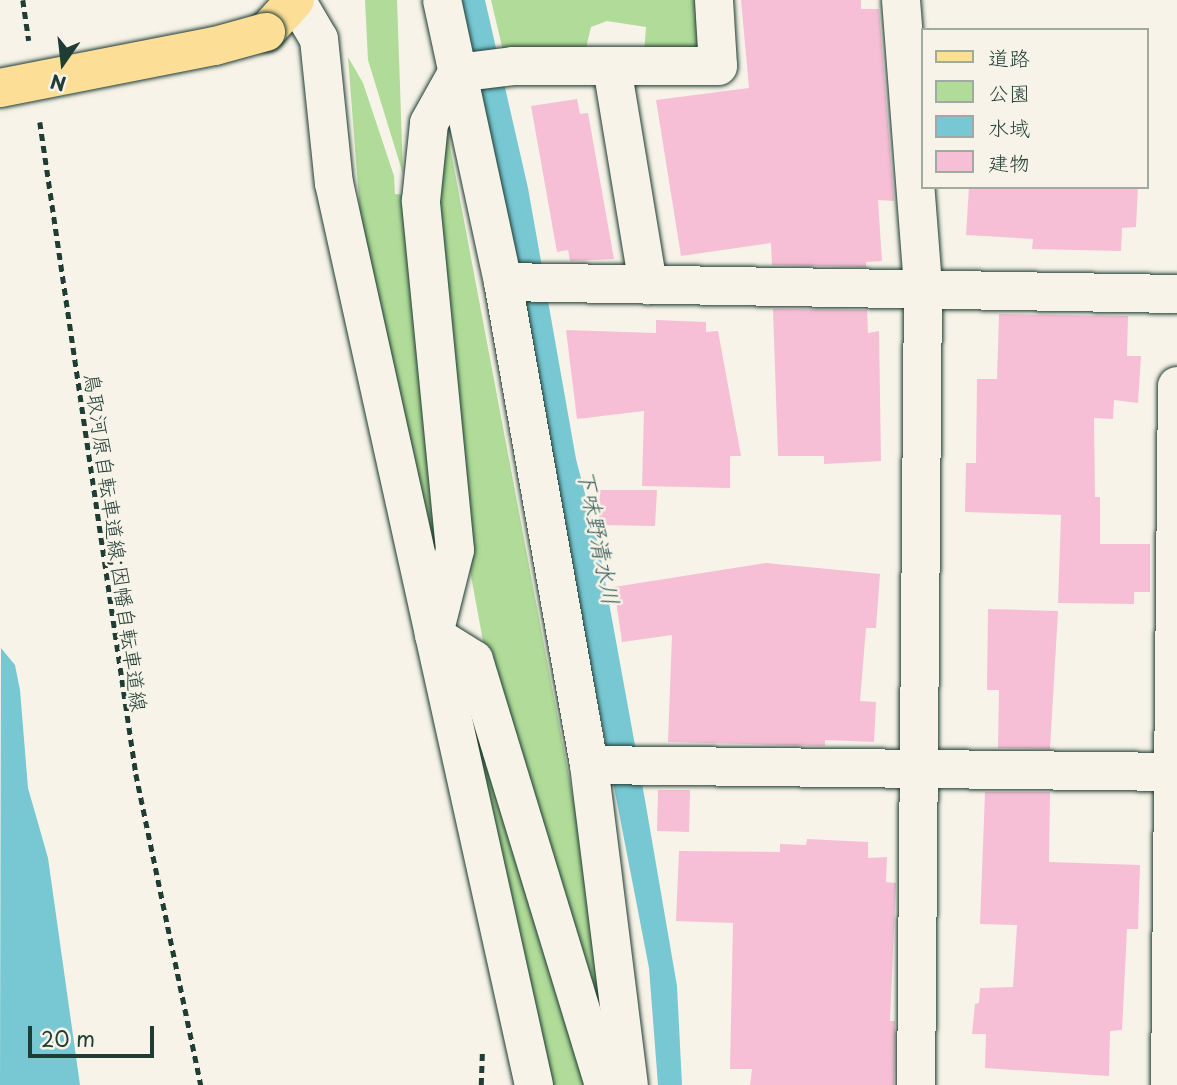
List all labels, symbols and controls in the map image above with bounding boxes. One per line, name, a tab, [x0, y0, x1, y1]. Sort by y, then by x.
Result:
north arrow	[28, 28, 98, 98]
legend	[922, 28, 1149, 189]
text: 道路	[988, 41, 1030, 73]
text: N	[47, 68, 69, 99]
text: 公園	[988, 76, 1030, 108]
text: 水域	[988, 111, 1030, 143]
text: 建物	[988, 146, 1030, 178]
street label: 鳥取河原自転車道線;因幡自転車道線	[81, 371, 153, 713]
water label: 下味野清水川	[572, 467, 626, 607]
scale bar	[32, 1012, 158, 1056]
text: 20 m	[41, 1022, 95, 1054]

